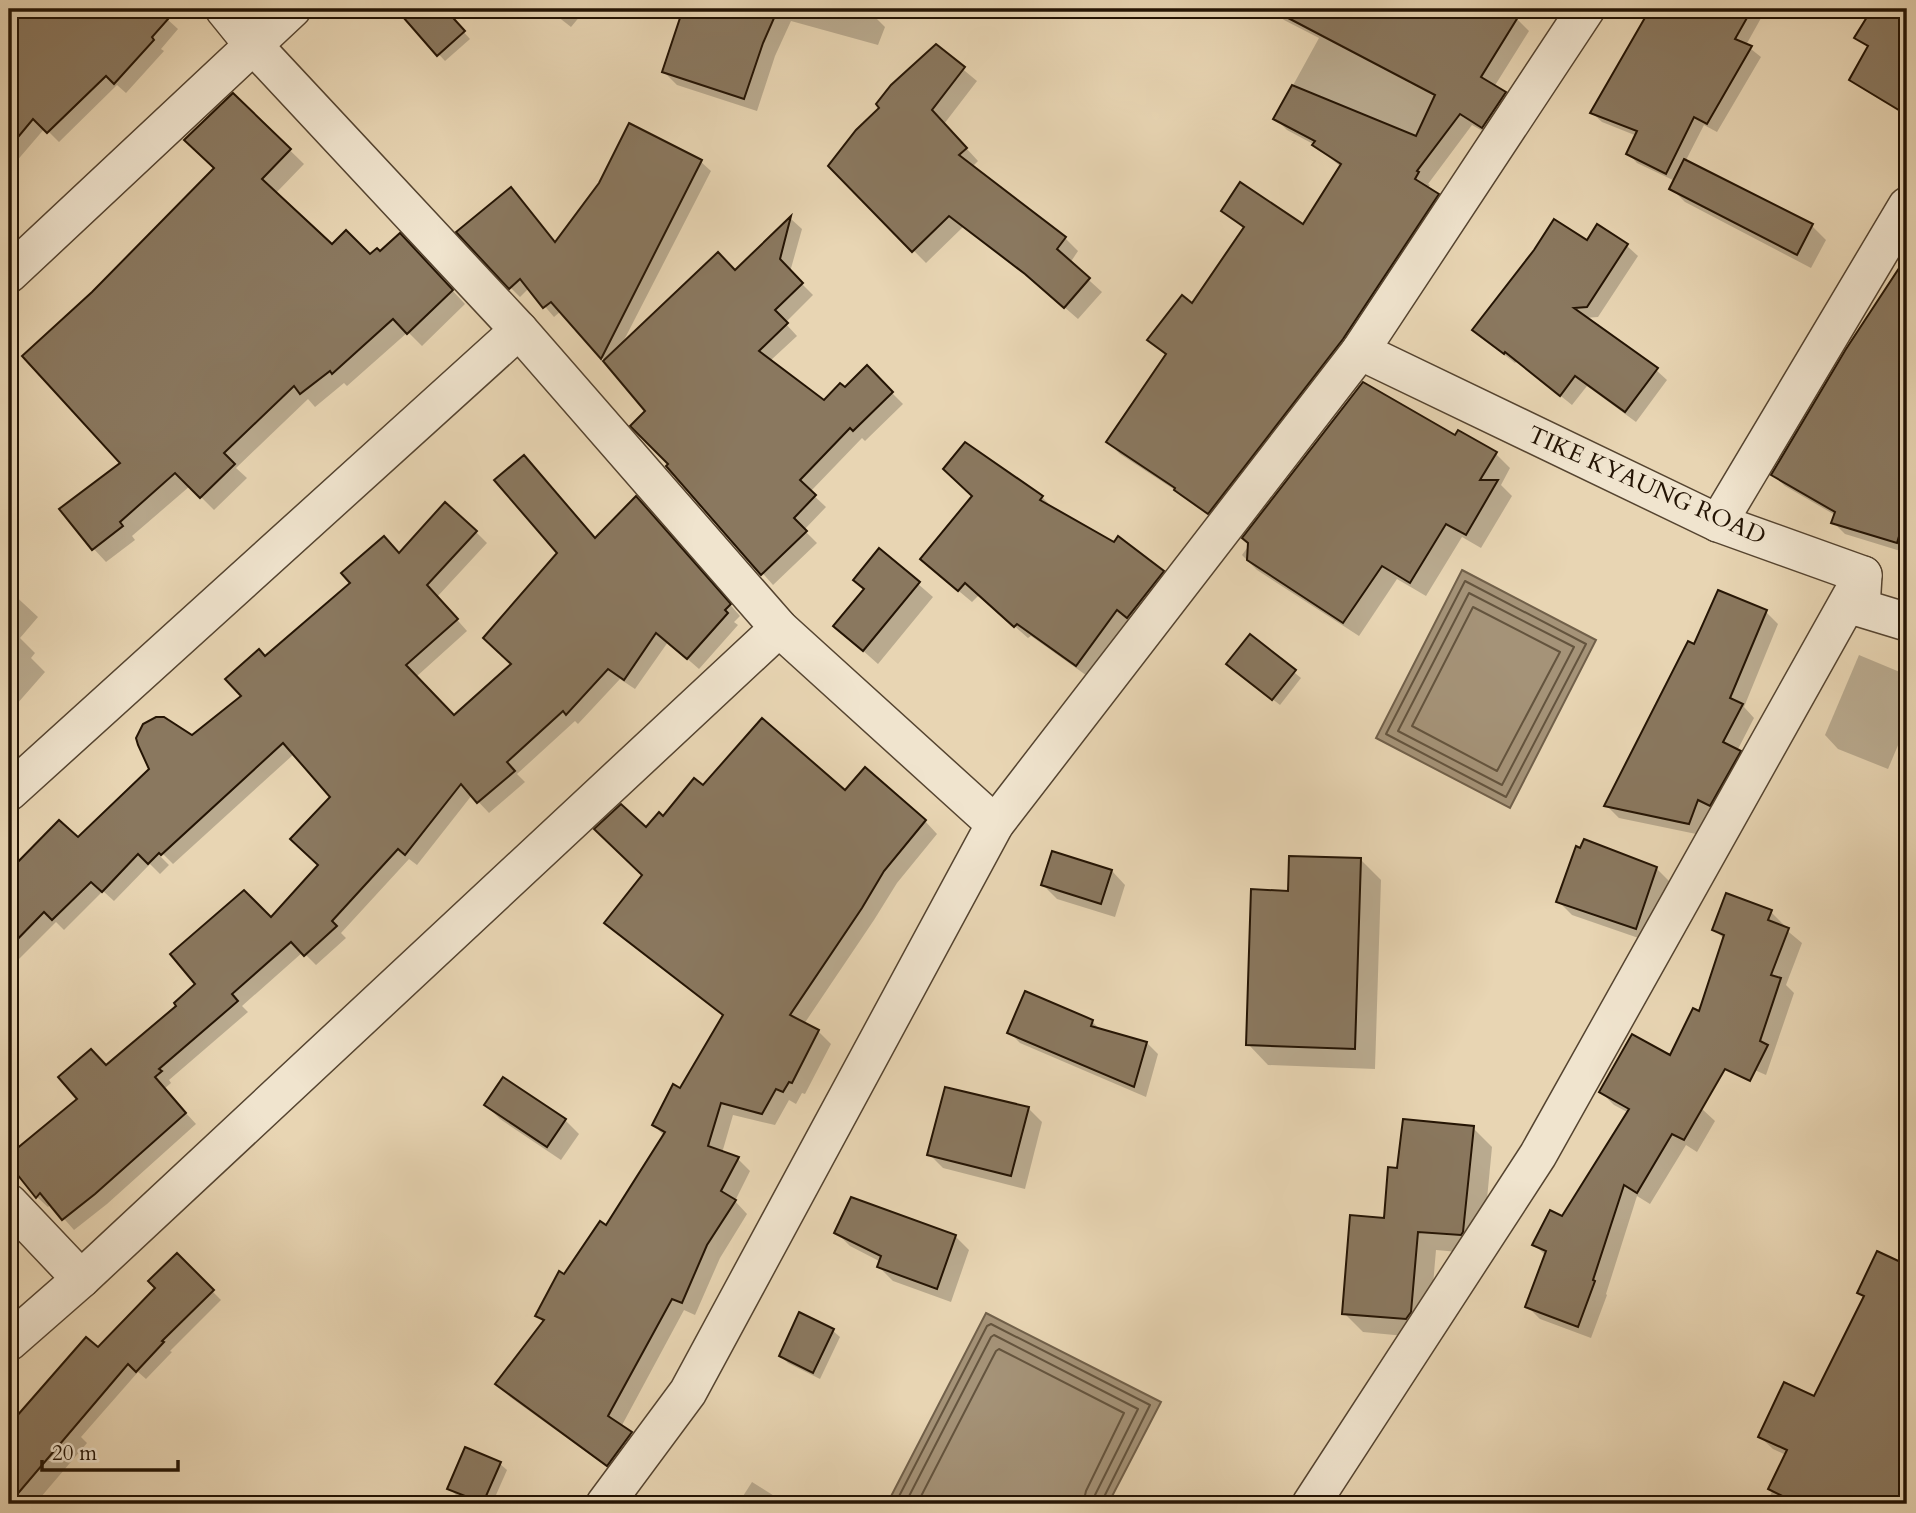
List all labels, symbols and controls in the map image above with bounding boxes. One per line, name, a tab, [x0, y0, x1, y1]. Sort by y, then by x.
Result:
street label: TIKE KYAUNG ROAD	[1523, 418, 1771, 553]
scale bar	[42, 1429, 178, 1473]
text: 20 m	[52, 1439, 97, 1468]

